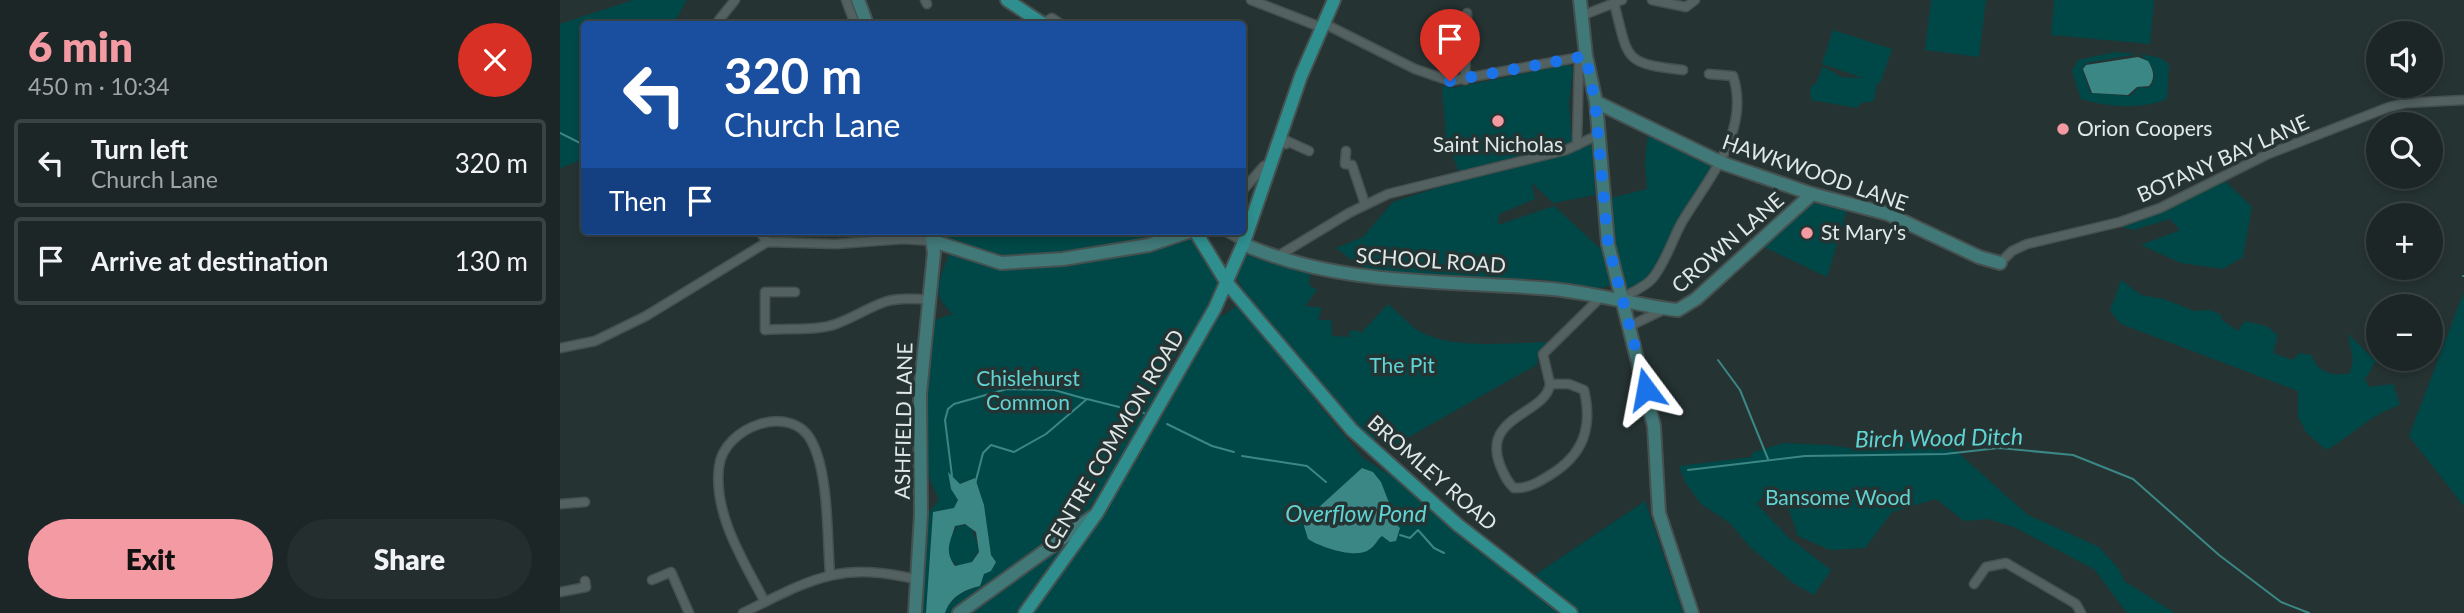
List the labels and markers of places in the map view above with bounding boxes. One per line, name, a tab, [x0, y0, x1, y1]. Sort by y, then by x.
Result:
pin	[1420, 9, 1480, 81]
marker: Saint Nicholas	[1490, 113, 1506, 129]
place label: Orion Coopers	[2077, 115, 2212, 140]
marker: Orion Coopers	[2055, 121, 2071, 137]
place label: Saint Nicholas	[1433, 131, 1563, 156]
place label: St Mary's	[1821, 219, 1906, 244]
marker: St Mary's	[1799, 225, 1815, 241]

